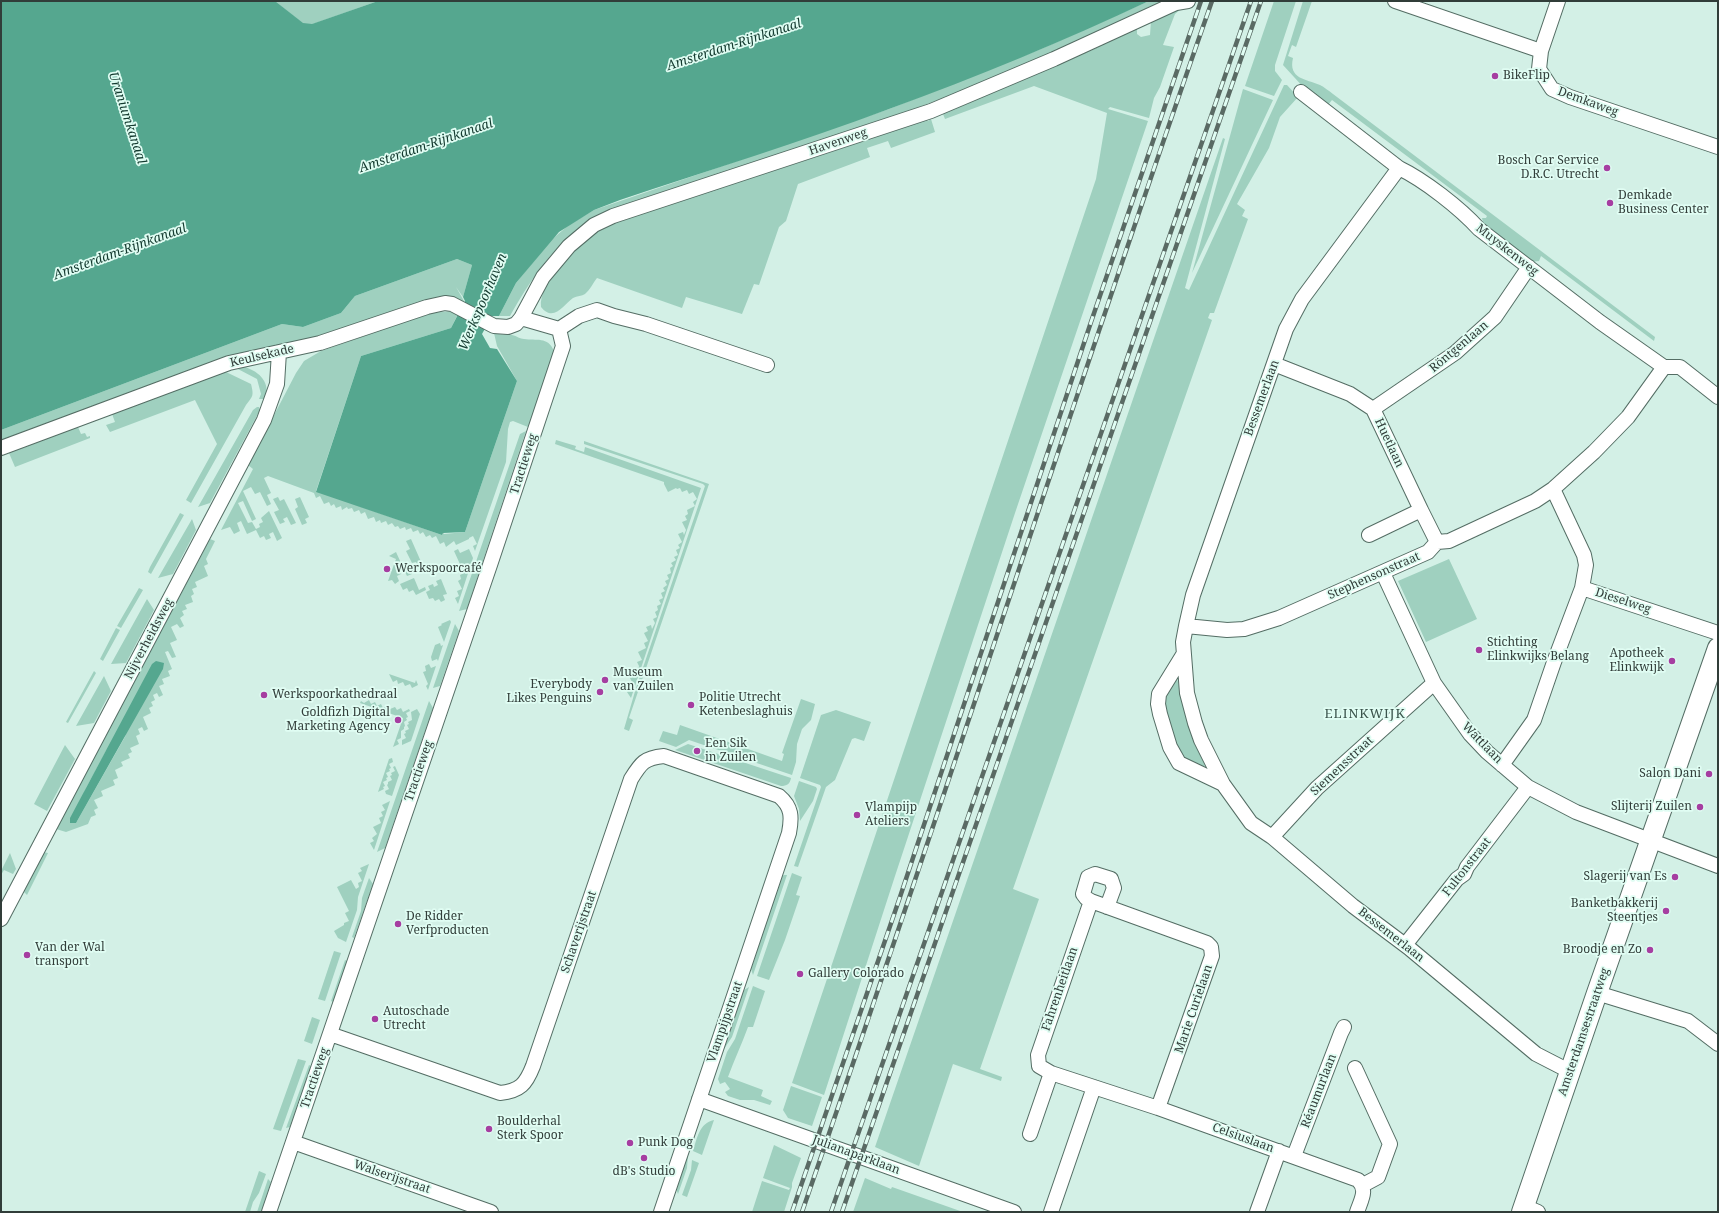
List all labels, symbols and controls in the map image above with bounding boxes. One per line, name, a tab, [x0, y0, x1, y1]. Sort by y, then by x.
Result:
water label: Amsterdam-Rijnkanaal	[665, 16, 803, 74]
place label: BikeFlip	[1503, 69, 1550, 83]
water label: Uraniumkanaal	[105, 70, 149, 166]
marker: BikeFlip	[1490, 71, 1500, 81]
street label: Demkaweg	[1556, 84, 1620, 120]
water label: Amsterdam-Rijnkanaal	[357, 116, 495, 176]
street label: Havenweg	[807, 125, 869, 159]
place label: Bosch Car Service D.R.C. Utrecht	[1498, 154, 1599, 182]
marker: Bosch Car Service D.R.C. Utrecht	[1602, 163, 1612, 173]
place label: Demkade Business Center	[1618, 189, 1709, 217]
marker: Demkade Business Center	[1605, 198, 1615, 208]
water label: Amsterdam-Rijnkanaal	[51, 221, 189, 283]
street label: Muyskenweg	[1473, 221, 1541, 279]
water label: Werkspoorhaven	[456, 251, 510, 353]
street label: Röntgenlaan	[1427, 318, 1491, 376]
street label: Keulsekade	[229, 342, 295, 370]
street label: Bessemerlaan	[1242, 358, 1282, 438]
street label: Huetlaan	[1371, 416, 1407, 470]
street label: Tractieweg	[507, 432, 541, 496]
street label: Stephensonstraat	[1326, 549, 1422, 603]
place label: Werkspoorcafé	[395, 562, 482, 576]
marker: Werkspoorcafé	[382, 564, 392, 574]
street label: Dieselweg	[1593, 585, 1653, 617]
street label: Nijverheidsweg	[122, 596, 176, 682]
place label: Stichting Elinkwijks Belang	[1487, 636, 1589, 664]
marker: Stichting Elinkwijks Belang	[1474, 645, 1484, 655]
place label: Apotheek Elinkwijk	[1609, 647, 1664, 675]
marker: Apotheek Elinkwijk	[1667, 656, 1677, 666]
place label: Museum van Zuilen	[613, 666, 674, 694]
marker: Museum van Zuilen	[600, 675, 610, 685]
place label: Everybody Likes Penguins	[506, 678, 592, 706]
marker: Everybody Likes Penguins	[595, 687, 605, 697]
place label: Werkspoorkathedraal	[272, 688, 397, 702]
marker: Werkspoorkathedraal	[259, 690, 269, 700]
place label: Politie Utrecht Ketenbeslaghuis	[699, 691, 793, 719]
marker: Politie Utrecht Ketenbeslaghuis	[686, 700, 696, 710]
place label: Goldfizh Digital Marketing Agency	[286, 706, 390, 734]
district label: ELINKWIJK	[1324, 706, 1406, 722]
marker: Goldfizh Digital Marketing Agency	[393, 715, 403, 725]
street label: Wattlaan	[1459, 719, 1505, 767]
street label: Siemensstraat	[1308, 733, 1376, 799]
place label: Een Sik in Zuilen	[705, 737, 756, 765]
street label: Tractieweg	[402, 739, 436, 803]
marker: Een Sik in Zuilen	[692, 746, 702, 756]
place label: Salon Dani	[1639, 767, 1701, 781]
marker: Salon Dani	[1704, 769, 1714, 779]
place label: Slijterij Zuilen	[1611, 800, 1692, 814]
place label: Vlampijp Ateliers	[865, 801, 917, 829]
marker: Slijterij Zuilen	[1695, 802, 1705, 812]
marker: Vlampijp Ateliers	[852, 810, 862, 820]
street label: Fultonstraat	[1440, 835, 1494, 899]
place label: Slagerij van Es	[1583, 870, 1667, 884]
marker: Slagerij van Es	[1670, 872, 1680, 882]
street label: Schaverijstraat	[558, 889, 600, 975]
place label: Banketbakkerij Steentjes	[1571, 897, 1658, 925]
street label: Bessemerlaan	[1355, 905, 1427, 965]
marker: Banketbakkerij Steentjes	[1661, 906, 1671, 916]
place label: De Ridder Verfproducten	[406, 910, 489, 938]
marker: De Ridder Verfproducten	[393, 919, 403, 929]
place label: Van der Wal transport	[35, 941, 105, 969]
place label: Broodje en Zo	[1563, 943, 1642, 957]
street label: Fahrenheitlaan	[1039, 945, 1081, 1033]
marker: Broodje en Zo	[1645, 945, 1655, 955]
marker: Van der Wal transport	[22, 950, 32, 960]
street label: Marie Curielaan	[1172, 963, 1216, 1055]
street label: Amsterdamsestraatweg	[1555, 966, 1613, 1098]
place label: Gallery Colorado	[808, 967, 904, 981]
marker: Gallery Colorado	[795, 969, 805, 979]
street label: Vlampijpstraat	[704, 980, 746, 1064]
place label: Autoschade Utrecht	[383, 1005, 449, 1033]
marker: Autoschade Utrecht	[370, 1014, 380, 1024]
street label: Tractieweg	[298, 1046, 332, 1110]
street label: Réaumurlaan	[1298, 1052, 1340, 1130]
place label: Boulderhal Sterk Spoor	[497, 1115, 563, 1143]
street label: Celsiuslaan	[1210, 1120, 1276, 1156]
marker: Boulderhal Sterk Spoor	[484, 1124, 494, 1134]
street label: Julianaparklaan	[810, 1132, 902, 1178]
place label: Punk Dog	[638, 1136, 693, 1150]
marker: Punk Dog	[625, 1138, 635, 1148]
marker: dB's Studio	[639, 1153, 649, 1163]
street label: Walserijstraat	[352, 1157, 432, 1197]
place label: dB's Studio	[613, 1165, 675, 1179]

